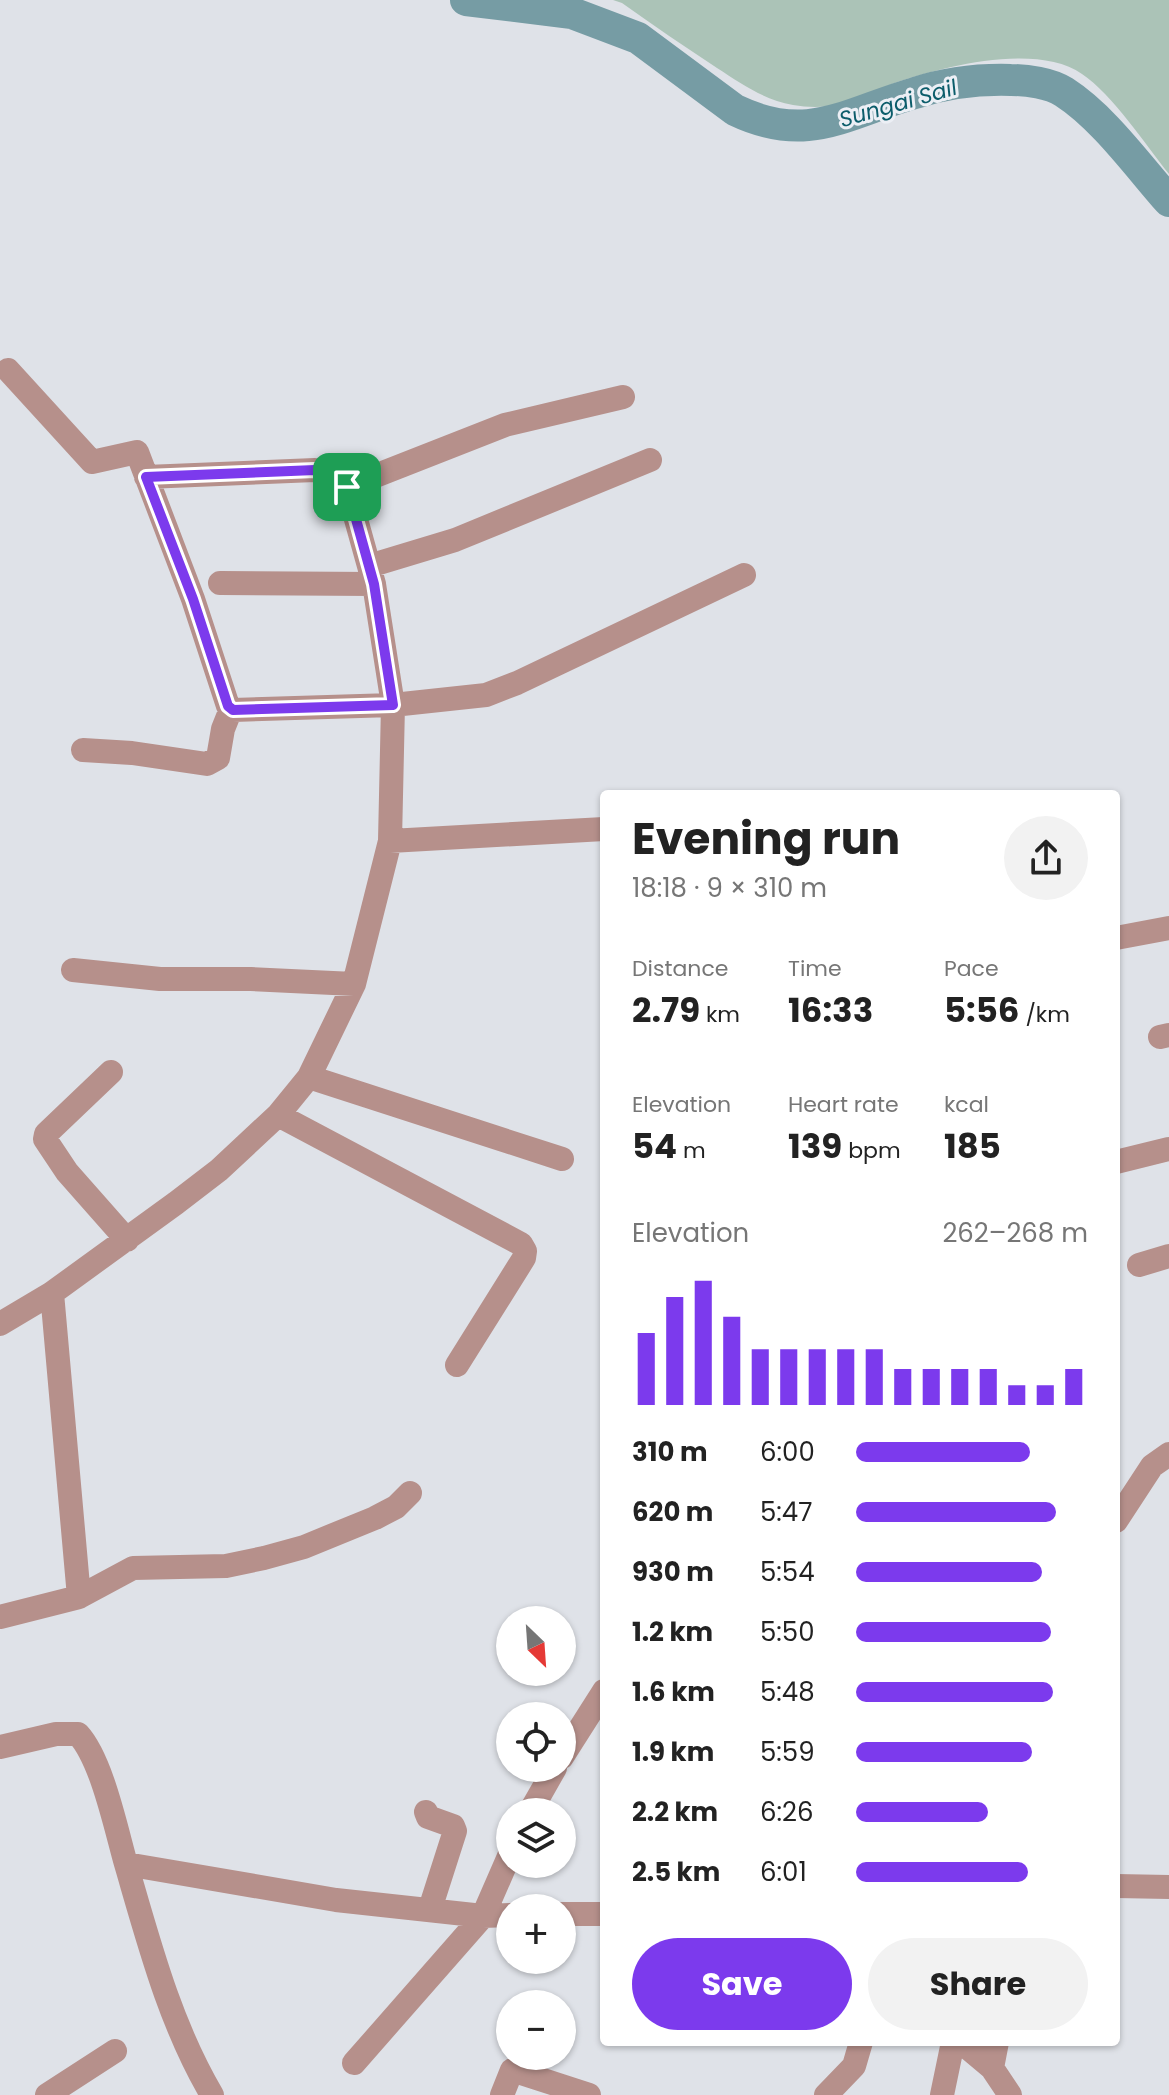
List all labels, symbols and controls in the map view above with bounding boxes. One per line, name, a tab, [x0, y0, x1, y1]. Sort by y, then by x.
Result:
water label: Sungai Sail	[836, 72, 961, 135]
pin	[313, 453, 381, 521]
icon: arrive	[325, 465, 369, 509]
text: Evening run	[632, 808, 900, 869]
button: share	[1004, 816, 1088, 900]
text: 18:18 · 9 × 310 m	[632, 870, 827, 906]
text: Distance	[632, 953, 728, 984]
text: Time	[788, 953, 842, 984]
text: Pace	[944, 953, 999, 984]
text: 2.79	[632, 986, 700, 1034]
text: 16:33	[788, 986, 873, 1034]
text: 5:56	[944, 986, 1020, 1034]
text: km	[700, 999, 740, 1030]
text: /km	[1020, 999, 1070, 1030]
text: Elevation	[632, 1089, 731, 1120]
text: Heart rate	[788, 1089, 899, 1120]
text: kcal	[944, 1089, 989, 1120]
text: 54	[632, 1122, 677, 1170]
text: 139	[788, 1122, 842, 1170]
text: 185	[944, 1122, 1001, 1170]
text: m	[677, 1135, 706, 1166]
text: bpm	[842, 1135, 901, 1166]
text: Elevation	[632, 1215, 749, 1251]
text: 262–268 m	[942, 1215, 1088, 1251]
text: 310 m	[632, 1434, 708, 1470]
text: 6:00	[760, 1434, 815, 1470]
text: 620 m	[632, 1494, 713, 1530]
text: 5:47	[760, 1494, 812, 1530]
text: 930 m	[632, 1554, 714, 1590]
text: 5:54	[760, 1554, 815, 1590]
north arrow	[496, 1606, 576, 1686]
map controls	[496, 1606, 576, 2070]
text: 1.2 km	[632, 1614, 713, 1650]
text: 5:50	[760, 1614, 815, 1650]
text: 1.6 km	[632, 1674, 715, 1710]
text: 5:48	[760, 1674, 815, 1710]
button: locate	[496, 1702, 576, 1782]
text: 1.9 km	[632, 1734, 714, 1770]
text: 5:59	[760, 1734, 815, 1770]
text: 2.2 km	[632, 1794, 718, 1830]
text: 6:26	[760, 1794, 814, 1830]
button: layers	[496, 1798, 576, 1878]
text: 2.5 km	[632, 1854, 720, 1890]
text: 6:01	[760, 1854, 807, 1890]
button: +	[496, 1894, 576, 1974]
button: Save	[632, 1938, 852, 2030]
button: Share	[868, 1938, 1088, 2030]
button: −	[496, 1990, 576, 2070]

